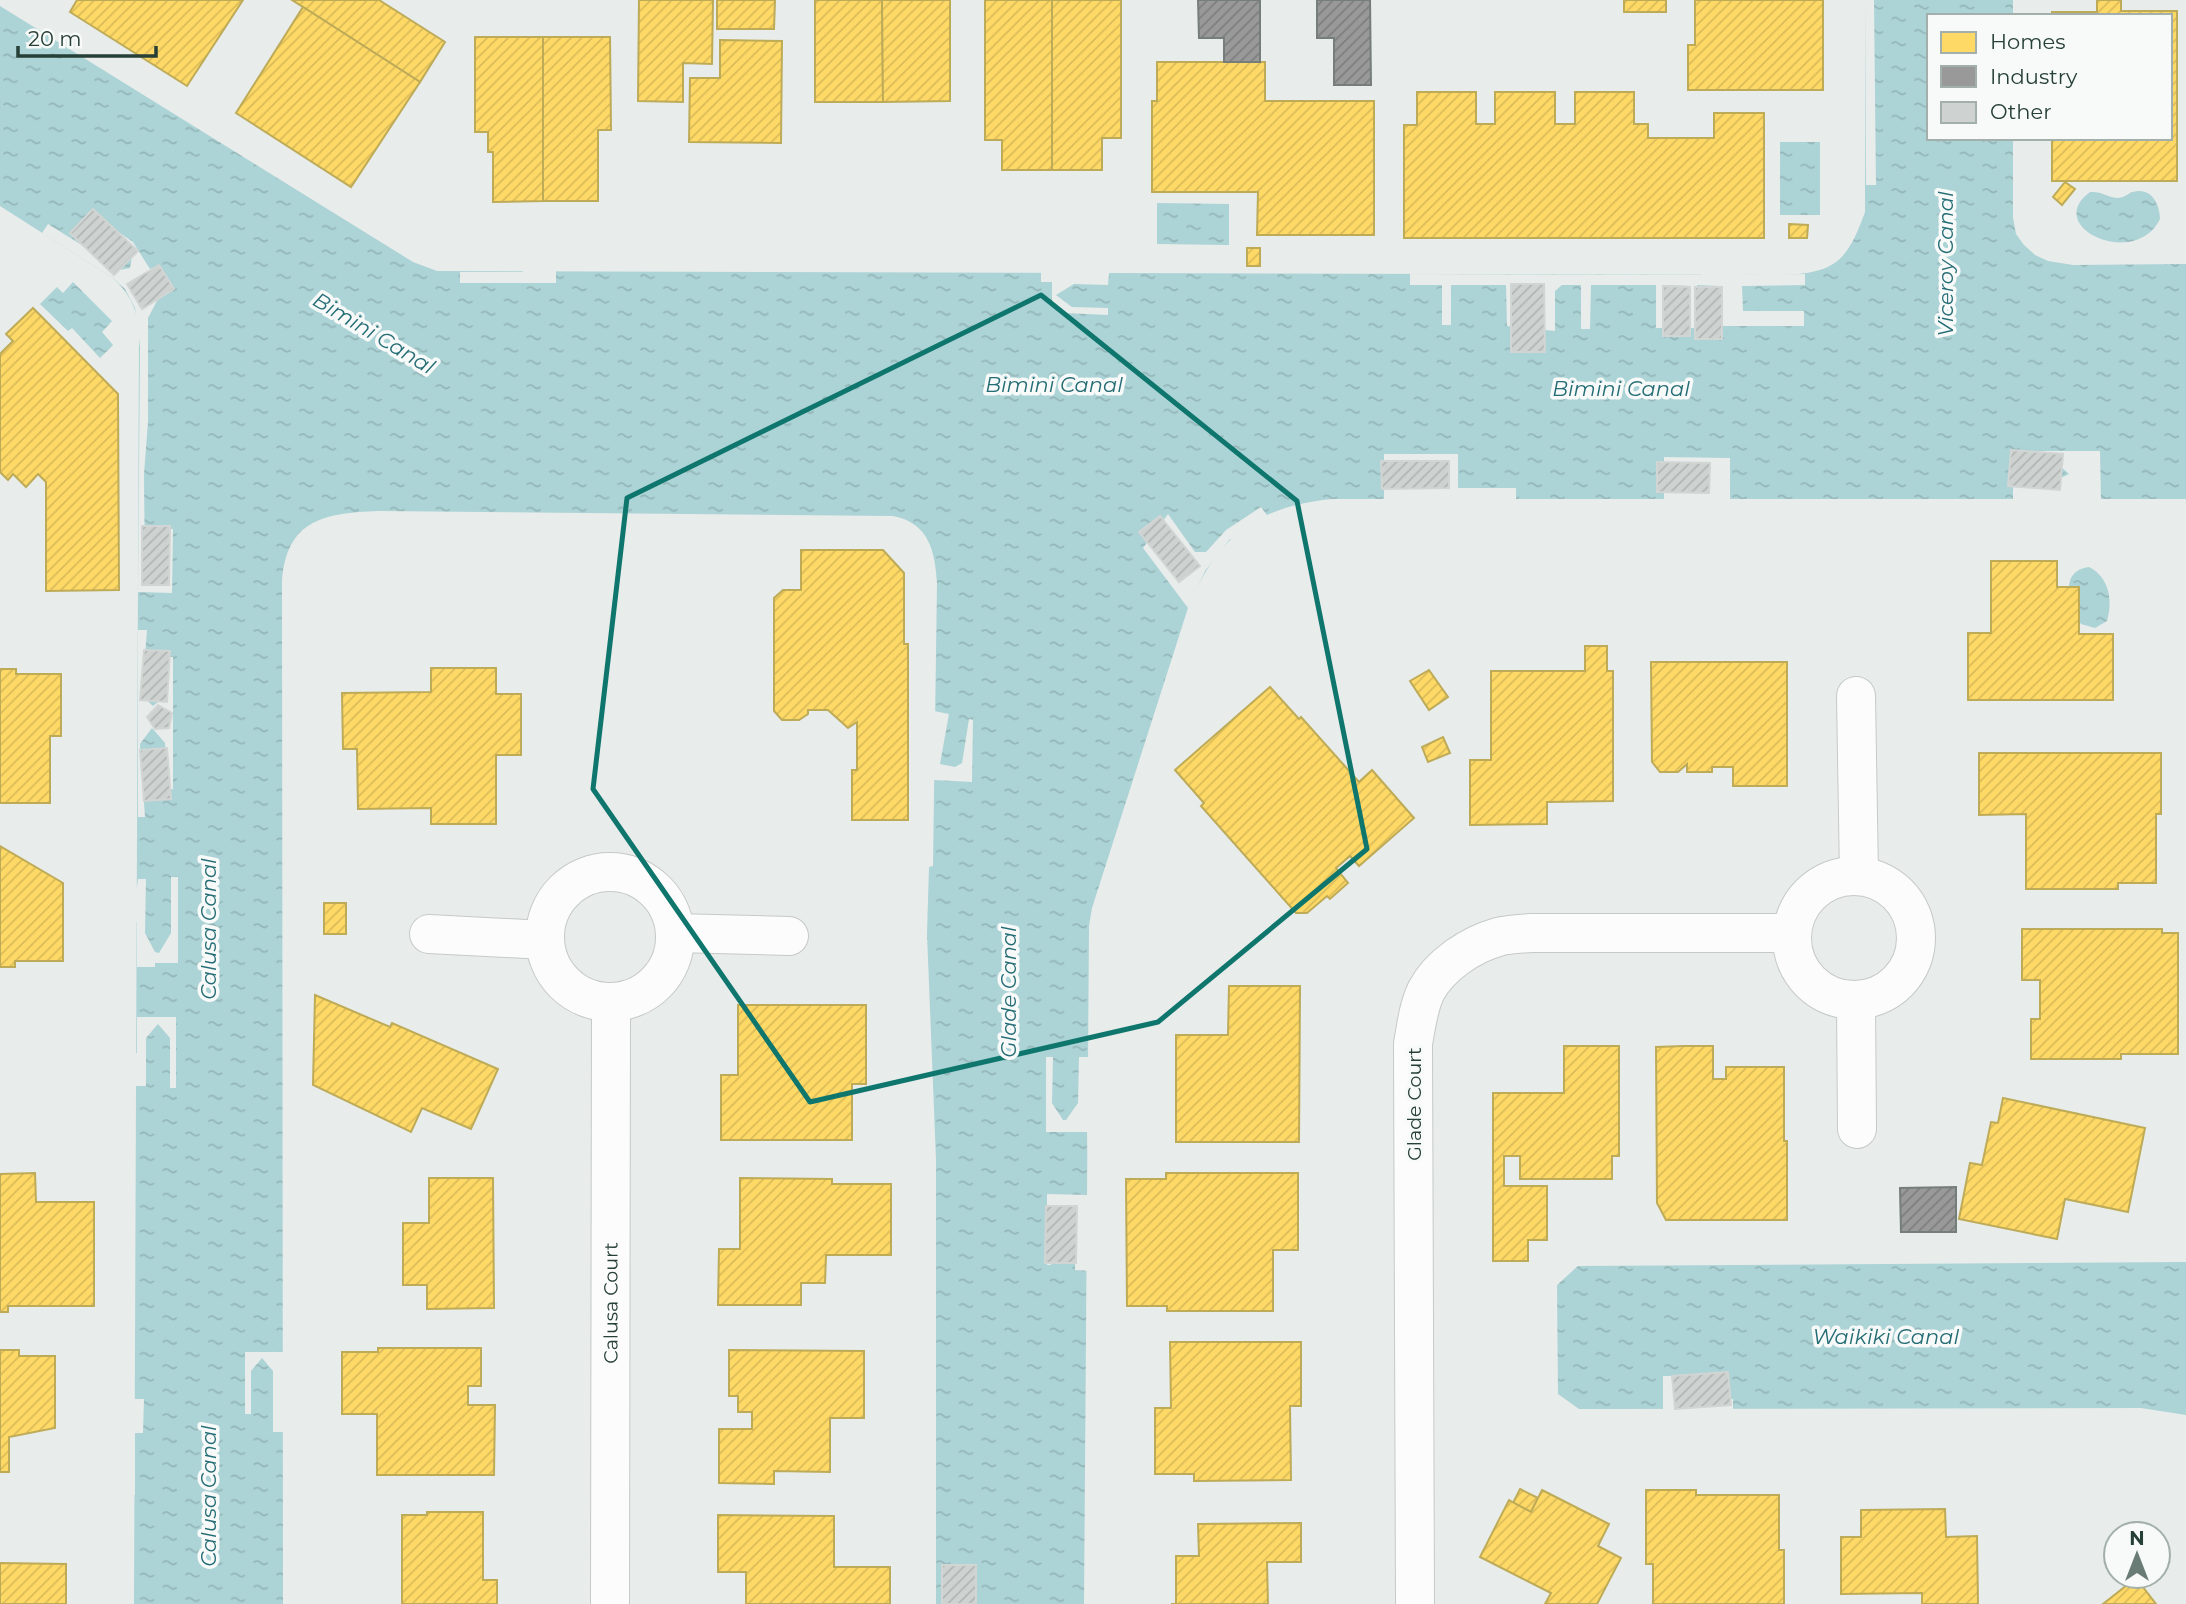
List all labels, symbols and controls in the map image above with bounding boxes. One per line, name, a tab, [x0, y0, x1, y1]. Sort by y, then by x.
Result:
scale bar	[18, 14, 156, 58]
legend	[1927, 14, 2172, 140]
text: 20 m	[28, 26, 82, 51]
text: Homes	[1990, 29, 2065, 54]
text: Industry	[1990, 64, 2078, 89]
text: Other	[1990, 99, 2052, 124]
water label: Viceroy Canal	[1933, 191, 1958, 337]
water label: Bimini Canal	[309, 287, 440, 379]
water label: Bimini Canal	[985, 372, 1123, 397]
water label: Bimini Canal	[1552, 376, 1690, 401]
water label: Calusa Canal	[196, 858, 221, 1000]
water label: Glade Canal	[996, 926, 1021, 1058]
street label: Glade Court	[1403, 1047, 1426, 1161]
street label: Calusa Court	[599, 1242, 622, 1364]
water label: Waikiki Canal	[1813, 1324, 1960, 1349]
water label: Calusa Canal	[196, 1425, 221, 1567]
north arrow	[2102, 1520, 2172, 1590]
text: N	[2129, 1527, 2145, 1550]

